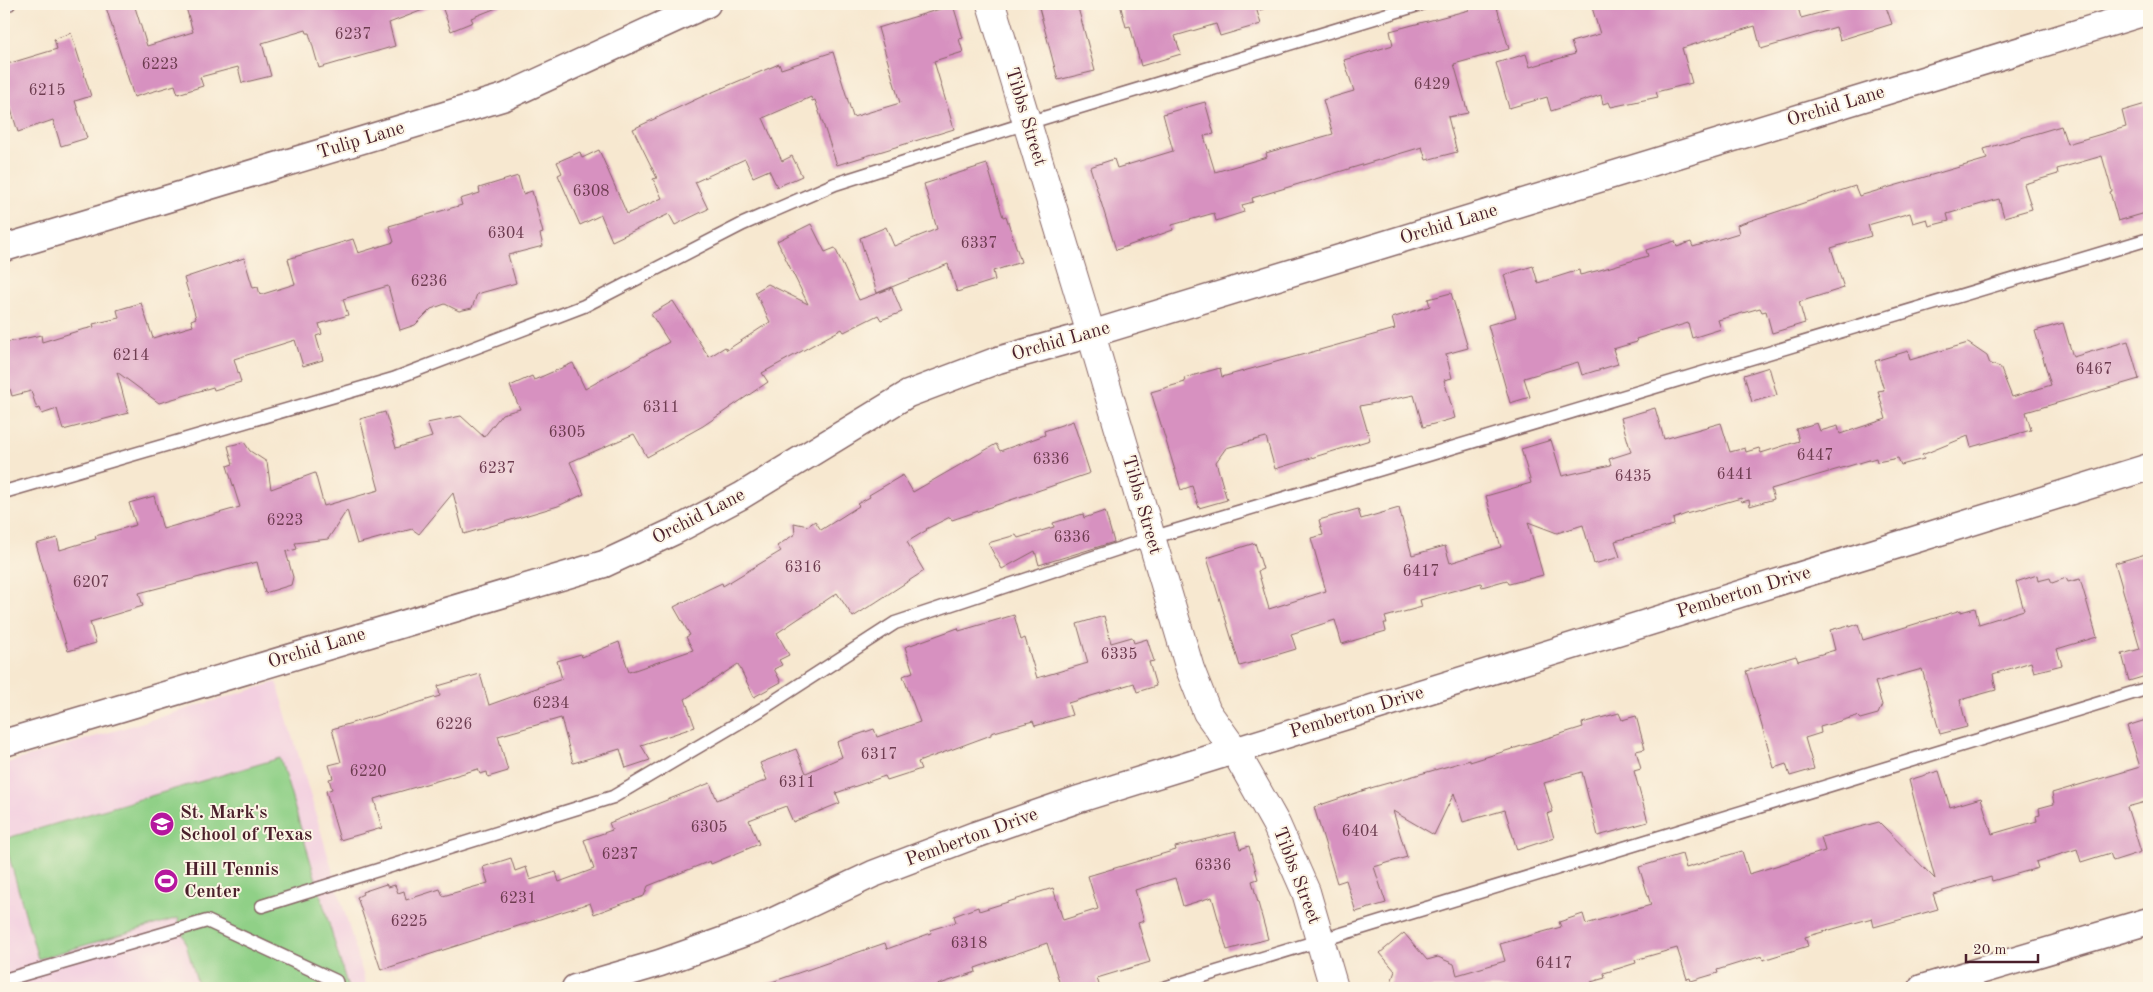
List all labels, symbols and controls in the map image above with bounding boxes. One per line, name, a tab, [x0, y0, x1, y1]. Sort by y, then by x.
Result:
house number: 6237	[334, 27, 372, 43]
house number: 6223	[141, 57, 179, 73]
street label: Tibbs Street	[1001, 65, 1049, 169]
house number: 6429	[1413, 77, 1451, 93]
house number: 6215	[28, 83, 66, 99]
street label: Orchid Lane	[1785, 83, 1887, 131]
street label: Tulip Lane	[315, 119, 407, 163]
house number: 6308	[572, 184, 610, 200]
street label: Orchid Lane	[1398, 201, 1500, 249]
house number: 6304	[487, 226, 525, 242]
house number: 6337	[960, 236, 998, 252]
house number: 6236	[410, 274, 448, 290]
street label: Orchid Lane	[1010, 319, 1112, 365]
house number: 6214	[112, 348, 150, 364]
house number: 6467	[2075, 362, 2113, 378]
house number: 6311	[642, 400, 680, 416]
house number: 6305	[548, 425, 586, 441]
house number: 6447	[1796, 448, 1834, 464]
house number: 6336	[1032, 452, 1070, 468]
street label: Tibbs Street	[1118, 453, 1164, 557]
house number: 6237	[478, 461, 516, 477]
house number: 6441	[1716, 467, 1754, 483]
house number: 6435	[1614, 469, 1652, 485]
street label: Orchid Lane	[650, 486, 748, 548]
house number: 6223	[266, 513, 304, 529]
house number: 6336	[1053, 530, 1091, 546]
house number: 6316	[784, 560, 822, 576]
house number: 6417	[1402, 564, 1440, 580]
street label: Pemberton Drive	[1675, 564, 1813, 622]
house number: 6207	[72, 575, 110, 591]
street label: Orchid Lane	[266, 625, 368, 673]
house number: 6335	[1100, 647, 1138, 663]
street label: Pemberton Drive	[1288, 684, 1426, 742]
house number: 6234	[532, 696, 570, 712]
house number: 6226	[435, 717, 473, 733]
house number: 6317	[860, 747, 898, 763]
house number: 6220	[349, 764, 387, 780]
house number: 6311	[778, 775, 816, 791]
place label: St. Mark's School of Texas	[180, 804, 312, 845]
street label: Pemberton Drive	[903, 805, 1041, 871]
school or university icon: St. Mark's School of Texas	[149, 811, 175, 837]
house number: 6305	[690, 820, 728, 836]
house number: 6404	[1341, 824, 1379, 840]
street label: Tibbs Street	[1269, 825, 1323, 927]
house number: 6237	[601, 847, 639, 863]
house number: 6336	[1194, 858, 1232, 874]
place label: Hill Tennis Center	[184, 861, 279, 902]
sports icon: Hill Tennis Center	[153, 868, 179, 894]
house number: 6231	[499, 891, 537, 907]
house number: 6225	[390, 914, 428, 930]
scale bar	[1966, 932, 2038, 964]
house number: 6318	[950, 936, 988, 952]
text: 20 m	[1973, 943, 2007, 958]
house number: 6417	[1535, 956, 1573, 972]

